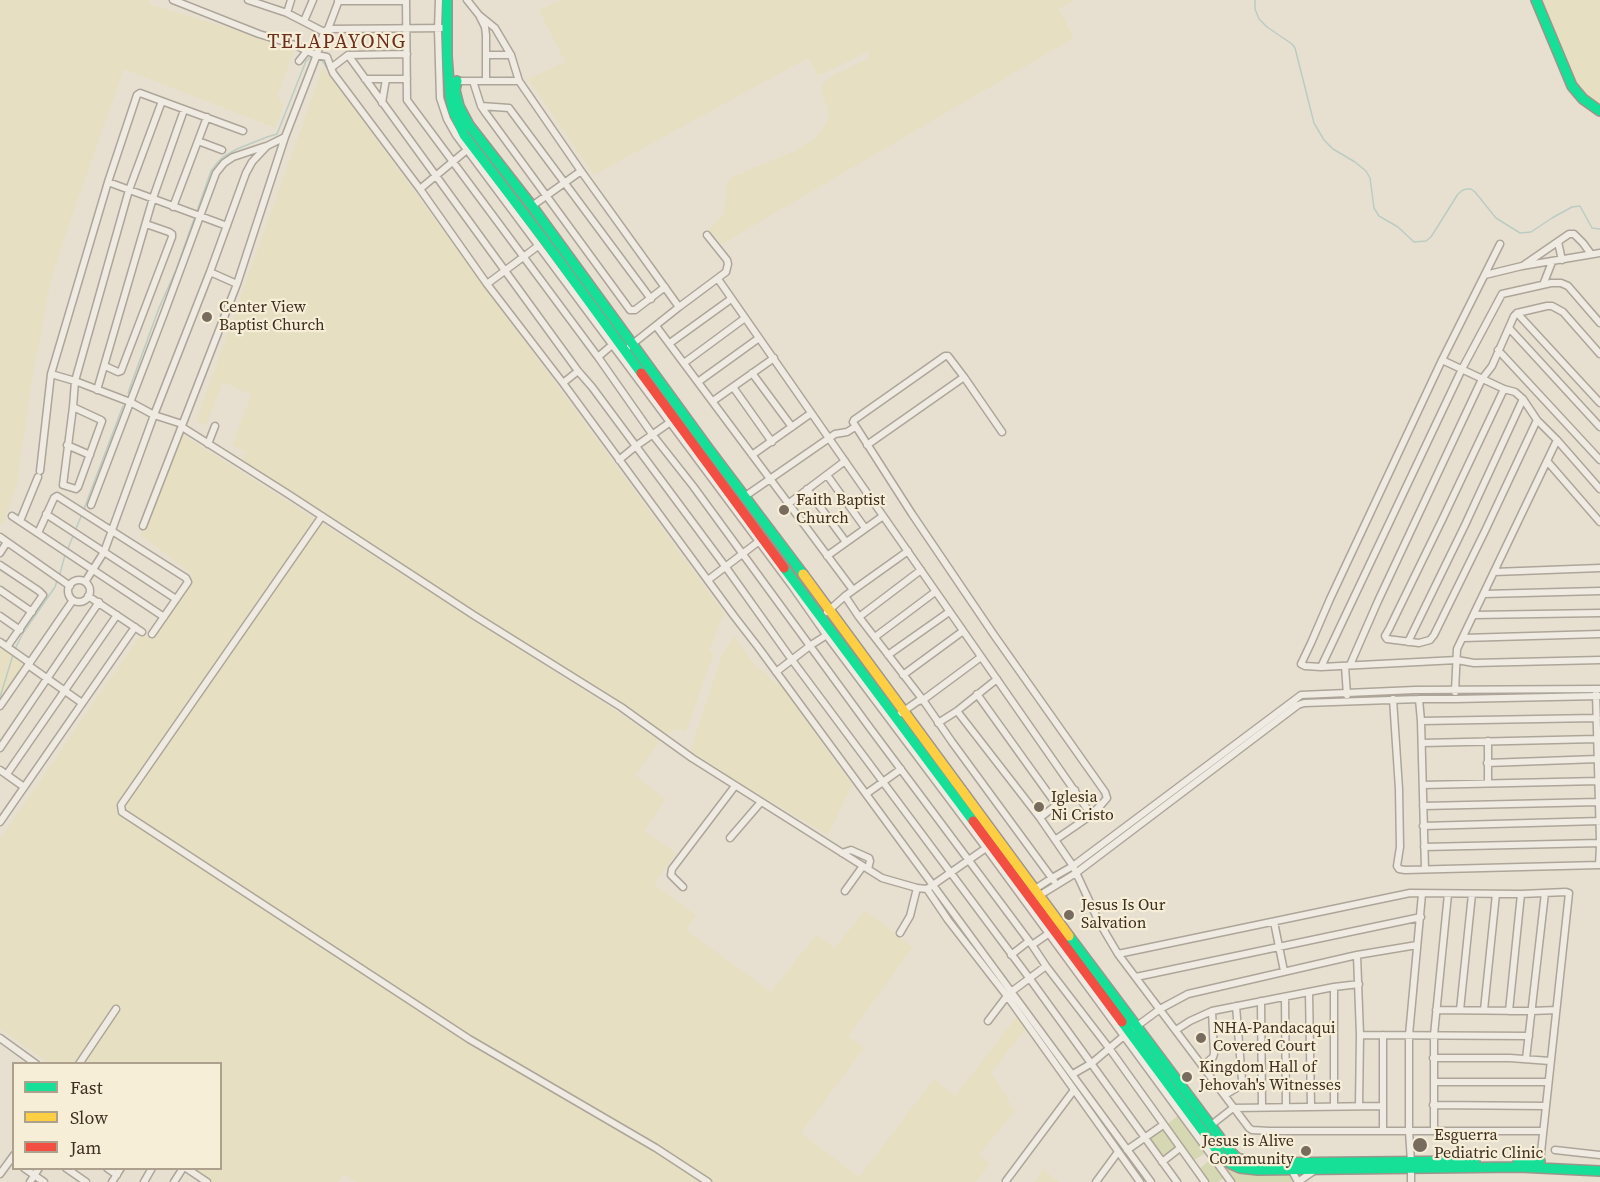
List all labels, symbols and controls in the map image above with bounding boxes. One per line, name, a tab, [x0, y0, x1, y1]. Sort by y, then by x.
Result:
district label: TELAPAYONG	[267, 31, 407, 55]
place label: Center View Baptist Church	[219, 298, 325, 336]
marker: Center View Baptist Church	[200, 310, 214, 324]
place label: Faith Baptist Church	[796, 491, 885, 529]
marker: Faith Baptist Church	[777, 503, 791, 517]
place label: Iglesia Ni Cristo	[1051, 788, 1114, 826]
marker: Iglesia Ni Cristo	[1032, 800, 1046, 814]
place label: Jesus Is Our Salvation	[1081, 896, 1165, 934]
marker: Jesus Is Our Salvation	[1062, 908, 1076, 922]
place label: NHA-Pandacaqui Covered Court	[1213, 1019, 1336, 1057]
marker: NHA-Pandacaqui Covered Court	[1194, 1031, 1208, 1045]
place label: Kingdom Hall of Jehovah's Witnesses	[1199, 1058, 1341, 1096]
legend	[12, 1062, 222, 1170]
marker: Kingdom Hall of Jehovah's Witnesses	[1180, 1070, 1194, 1084]
text: Fast	[70, 1075, 103, 1100]
text: Slow	[70, 1105, 108, 1130]
place label: Esguerra Pediatric Clinic	[1434, 1126, 1543, 1164]
place label: Jesus is Alive Community	[1202, 1132, 1294, 1170]
text: Jam	[70, 1135, 102, 1160]
marker: Esguerra Pediatric Clinic	[1411, 1136, 1429, 1154]
marker: Jesus is Alive Community	[1299, 1144, 1313, 1158]

